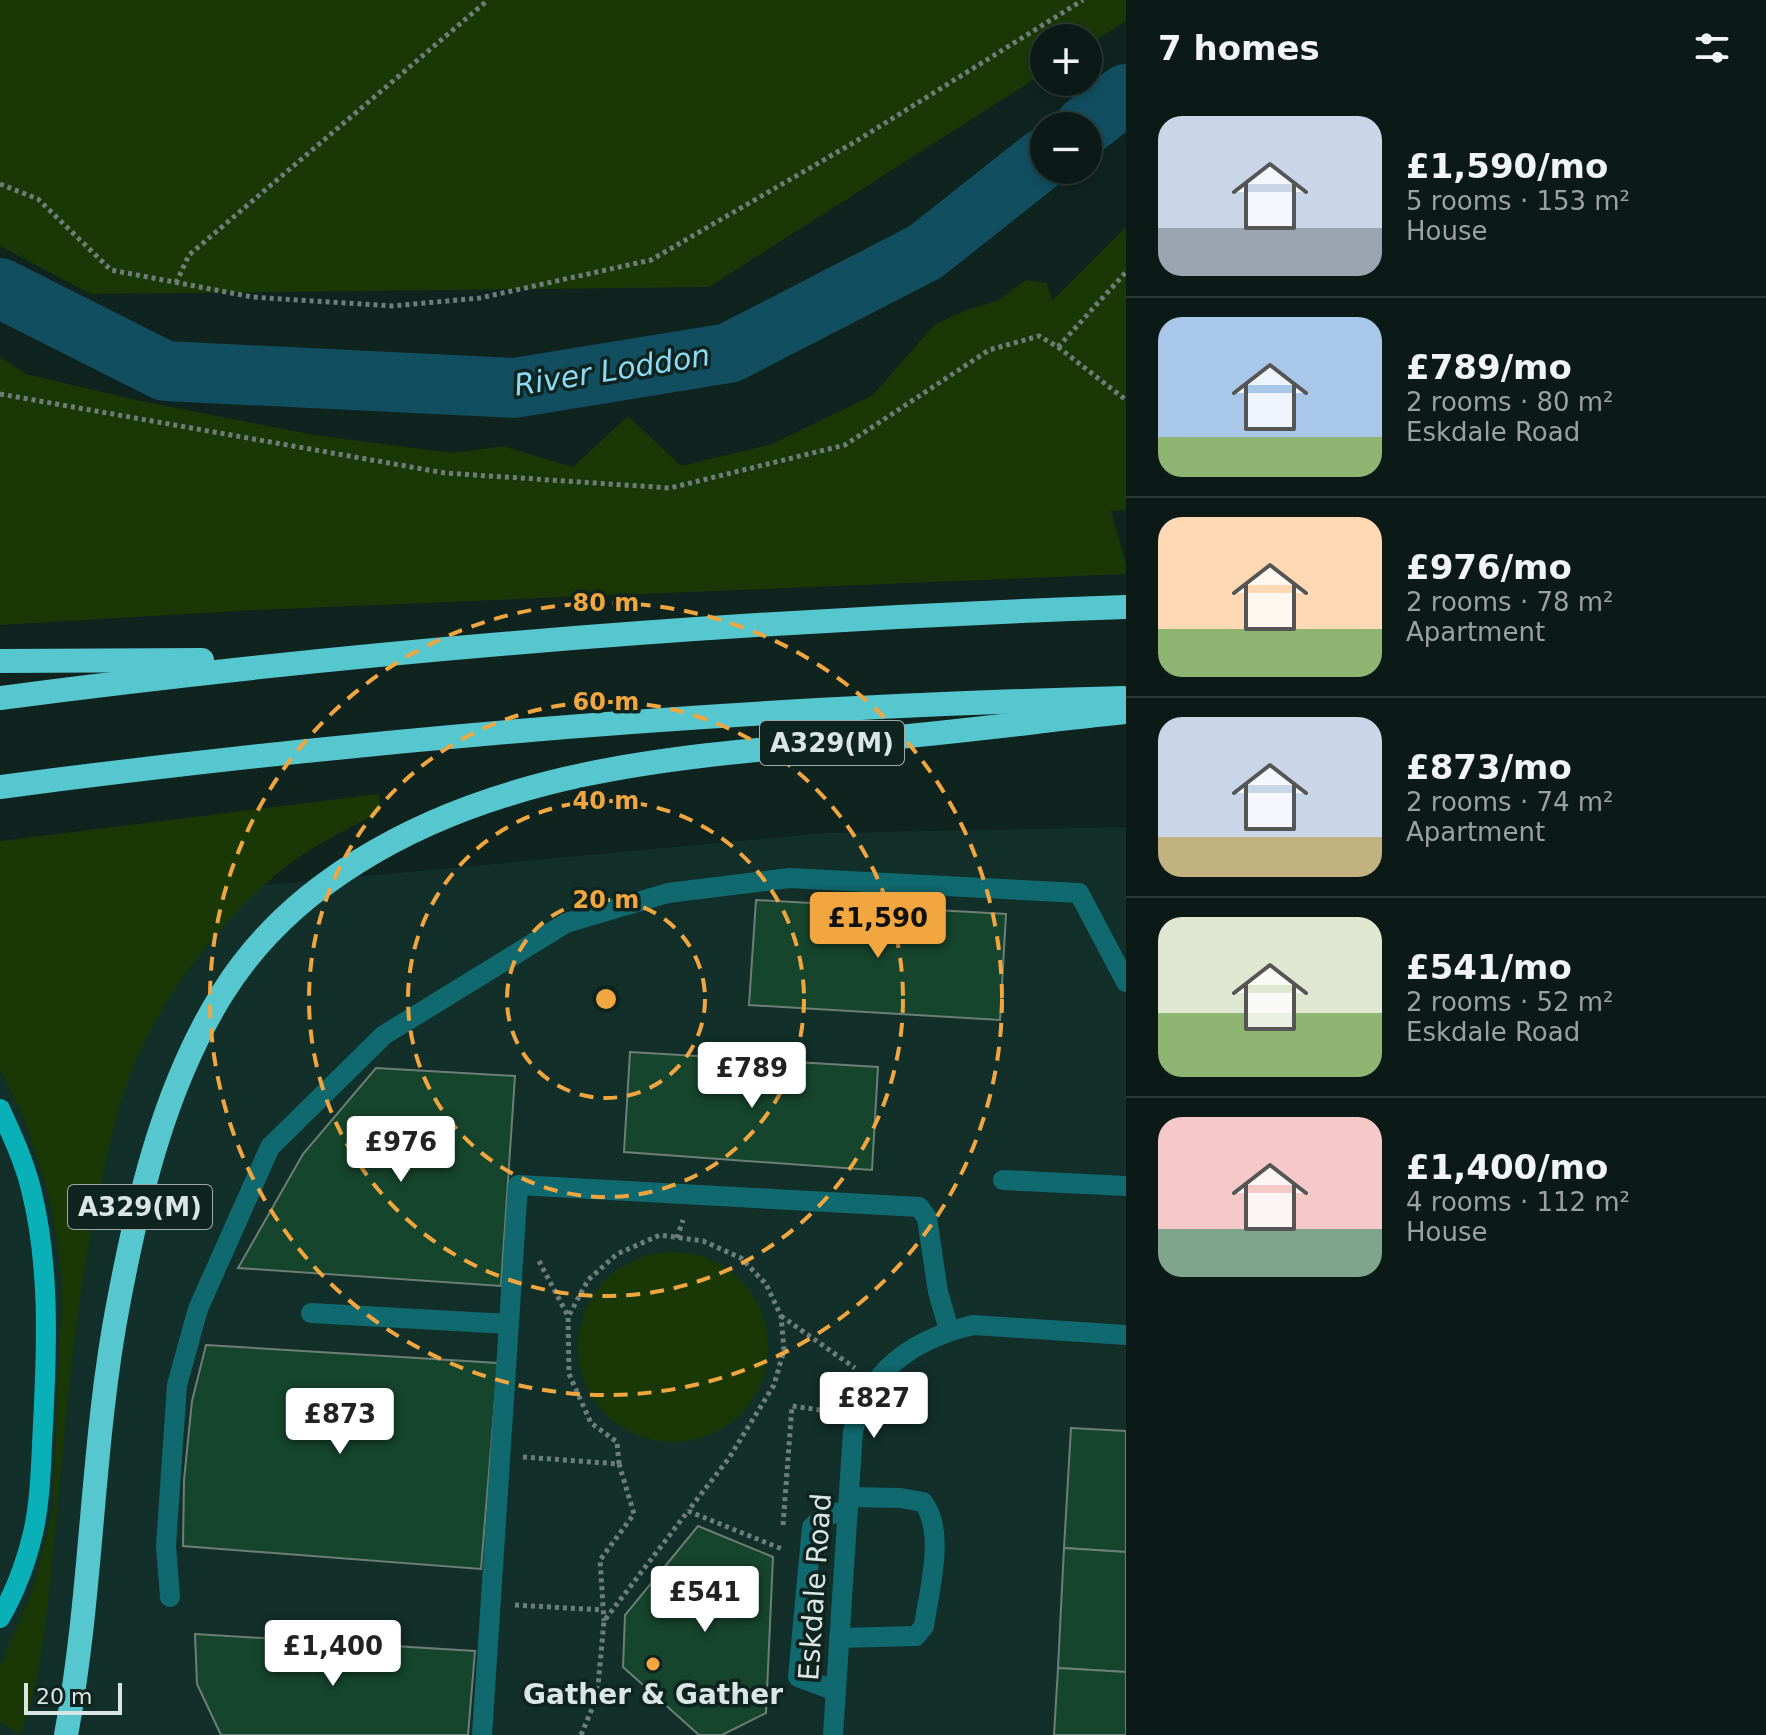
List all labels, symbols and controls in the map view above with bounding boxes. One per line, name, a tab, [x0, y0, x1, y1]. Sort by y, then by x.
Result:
map controls	[1030, 24, 1102, 184]
button: +	[1030, 24, 1102, 96]
icon: filters	[1690, 26, 1734, 70]
text: 7 homes	[1158, 28, 1320, 68]
button: −	[1030, 112, 1102, 184]
text: £1,590/mo	[1406, 146, 1608, 186]
icon: home	[1222, 148, 1318, 244]
text: 5 rooms · 153 m²	[1406, 186, 1630, 216]
text: House	[1406, 216, 1487, 246]
water label: River Loddon	[512, 337, 712, 403]
text: £789/mo	[1406, 347, 1572, 387]
icon: home	[1222, 349, 1318, 445]
text: 2 rooms · 80 m²	[1406, 387, 1614, 417]
text: Eskdale Road	[1406, 417, 1580, 447]
text: £976/mo	[1406, 547, 1572, 587]
icon: home	[1222, 549, 1318, 645]
text: 2 rooms · 78 m²	[1406, 587, 1614, 617]
text: 80 m	[573, 589, 639, 617]
text: Apartment	[1406, 617, 1545, 647]
text: 60 m	[573, 688, 639, 716]
road number: A329(M)	[760, 721, 904, 765]
text: £873/mo	[1406, 747, 1572, 787]
icon: home	[1222, 749, 1318, 845]
text: 40 m	[573, 787, 639, 815]
text: 2 rooms · 74 m²	[1406, 787, 1614, 817]
text: Apartment	[1406, 817, 1545, 847]
text: 20 m	[573, 886, 639, 914]
pin: £1,590	[813, 892, 943, 960]
text: £1,590	[828, 903, 928, 933]
text: £541/mo	[1406, 947, 1572, 987]
icon: home	[1222, 949, 1318, 1045]
centre of rings	[592, 985, 620, 1013]
text: 2 rooms · 52 m²	[1406, 987, 1614, 1017]
text: Eskdale Road	[1406, 1017, 1580, 1047]
pin: £789	[705, 1042, 799, 1110]
text: £789	[716, 1053, 788, 1083]
pin: £976	[354, 1116, 448, 1184]
text: £976	[365, 1127, 437, 1157]
text: £1,400/mo	[1406, 1147, 1608, 1187]
icon: home	[1222, 1149, 1318, 1245]
road number: A329(M)	[68, 1185, 212, 1229]
text: 4 rooms · 112 m²	[1406, 1187, 1630, 1217]
text: House	[1406, 1217, 1487, 1247]
pin: £827	[827, 1372, 921, 1440]
text: £827	[838, 1383, 910, 1413]
pin: £873	[293, 1388, 387, 1456]
text: £873	[304, 1399, 376, 1429]
street label: Eskdale Road	[792, 1492, 838, 1682]
pin: £541	[658, 1566, 752, 1634]
text: £541	[669, 1577, 741, 1607]
pin: £1,400	[268, 1620, 398, 1688]
text: £1,400	[283, 1631, 383, 1661]
marker: Gather & Gather	[644, 1655, 662, 1673]
place label: Gather & Gather	[523, 1678, 783, 1711]
scale bar	[24, 1679, 122, 1715]
text: 20 m	[36, 1684, 92, 1709]

